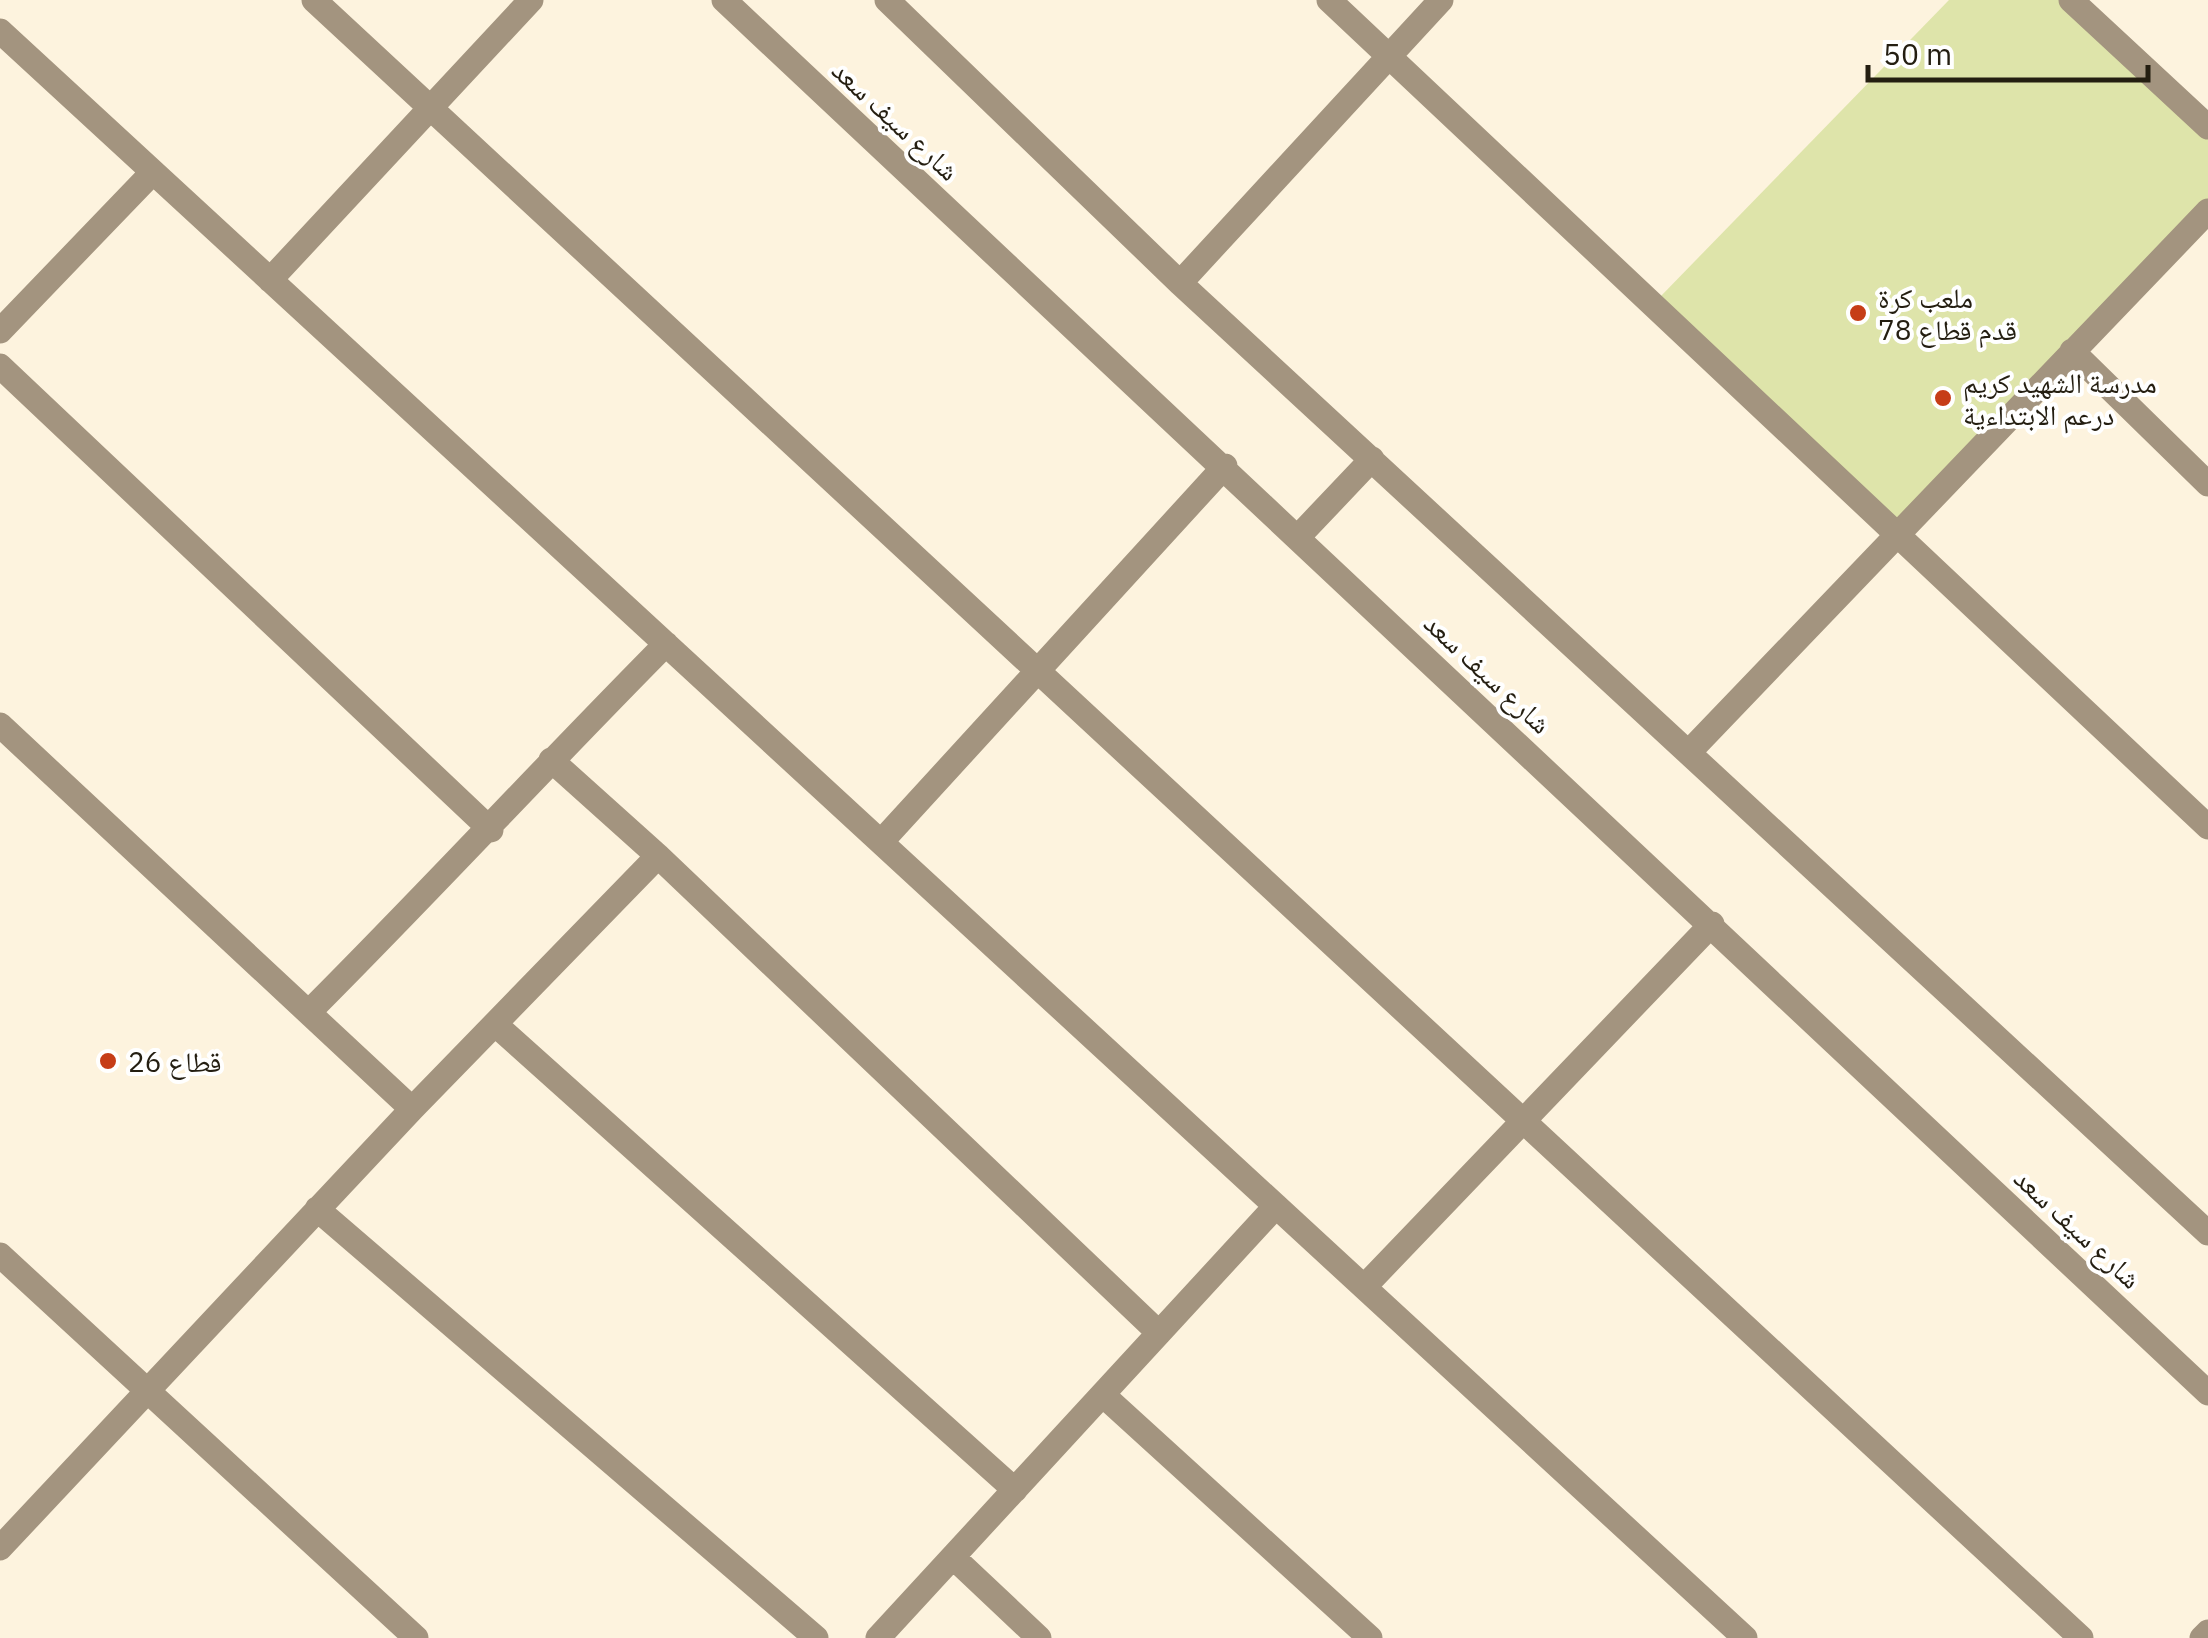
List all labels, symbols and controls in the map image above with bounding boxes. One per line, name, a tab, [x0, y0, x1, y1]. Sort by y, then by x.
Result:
scale bar	[1868, 20, 2148, 82]
text: 50 m	[1883, 34, 1952, 73]
street label: شارع سيف سعد	[824, 52, 968, 188]
place label: ملعب كرة قدم قطاع 78	[1878, 279, 2017, 349]
marker: ملعب كرة قدم قطاع 78	[1847, 302, 1869, 324]
place label: مدرسة الشهيد كريم درعم الابتداءية	[1963, 364, 2157, 434]
marker: مدرسة الشهيد كريم درعم الابتداءية	[1932, 387, 1954, 409]
street label: شارع سيف سعد	[1416, 605, 1560, 741]
place label: قطاع 26	[128, 1043, 222, 1080]
marker: قطاع 26	[97, 1050, 119, 1072]
street label: شارع سيف سعد	[2006, 1160, 2150, 1296]

